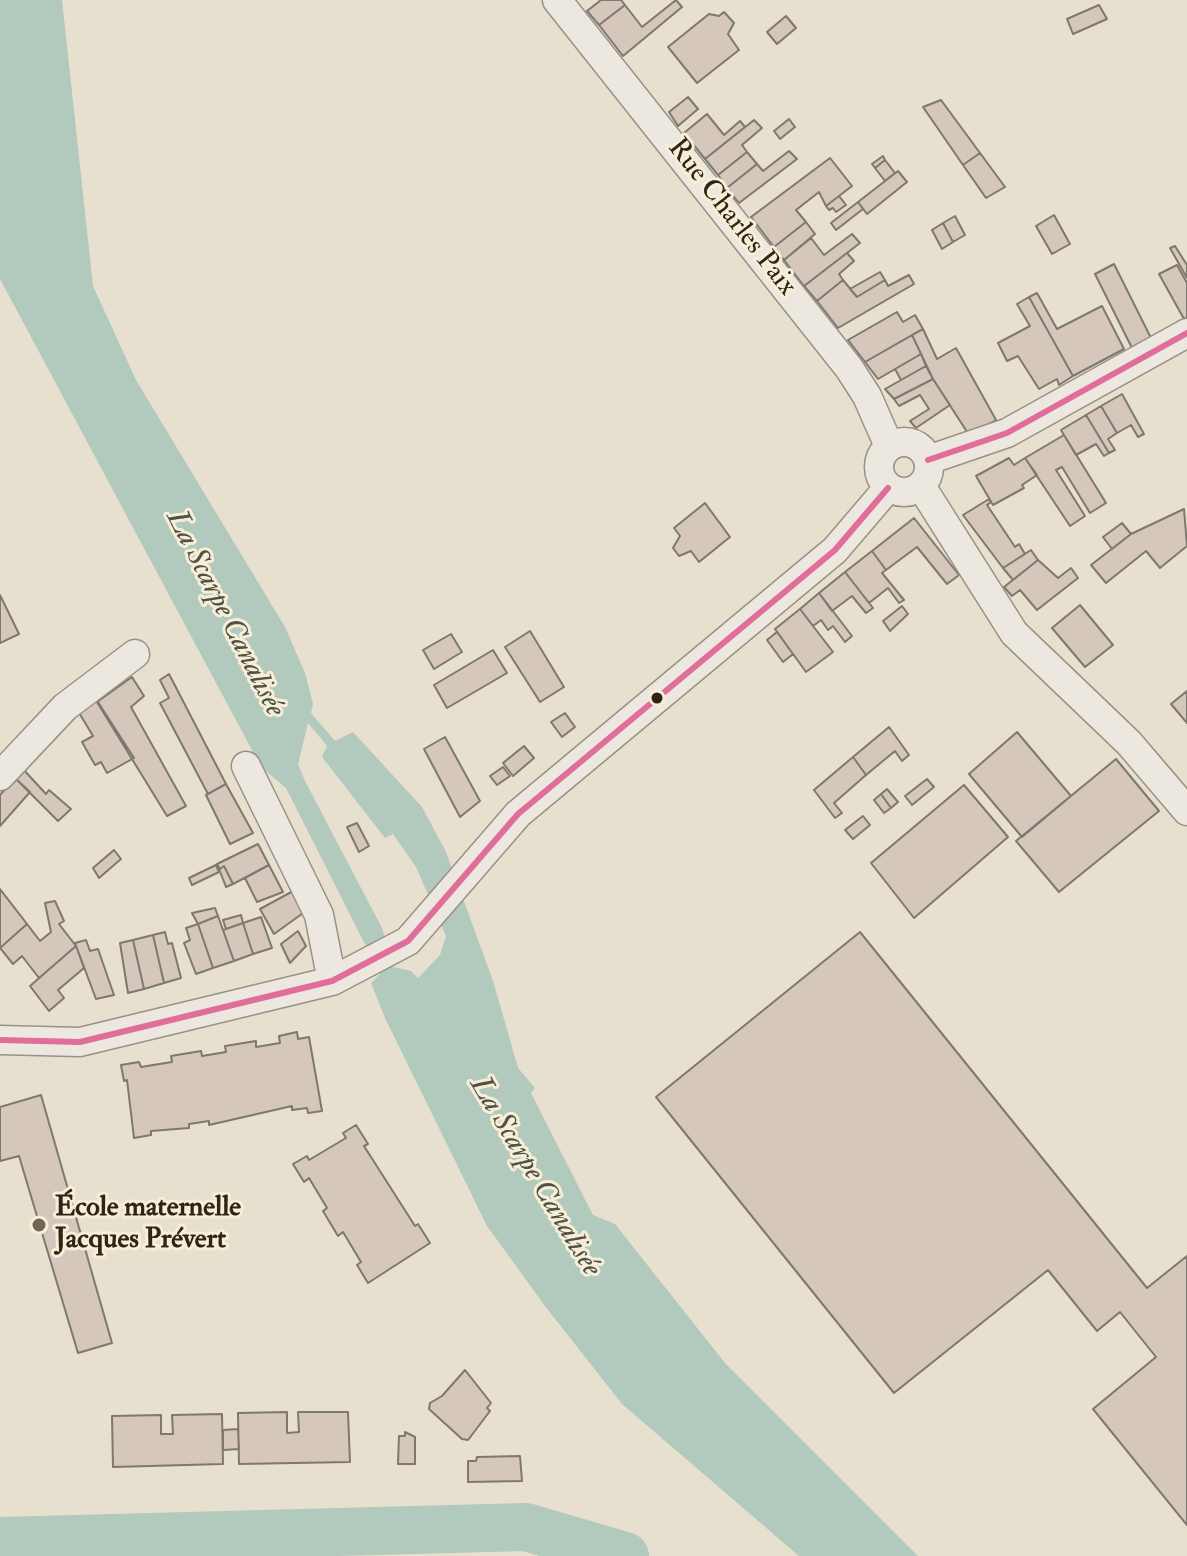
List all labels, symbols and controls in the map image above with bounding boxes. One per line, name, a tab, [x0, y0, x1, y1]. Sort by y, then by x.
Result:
street label: Rue Charles Paix	[659, 133, 803, 303]
water label: La Scarpe Canalisée	[156, 505, 292, 723]
unlabelled marker	[649, 690, 665, 706]
water label: La Scarpe Canalisée	[460, 1070, 608, 1284]
place label: École maternelle Jacques Prévert	[55, 1192, 241, 1258]
marker: École maternelle Jacques Prévert	[30, 1216, 48, 1234]

